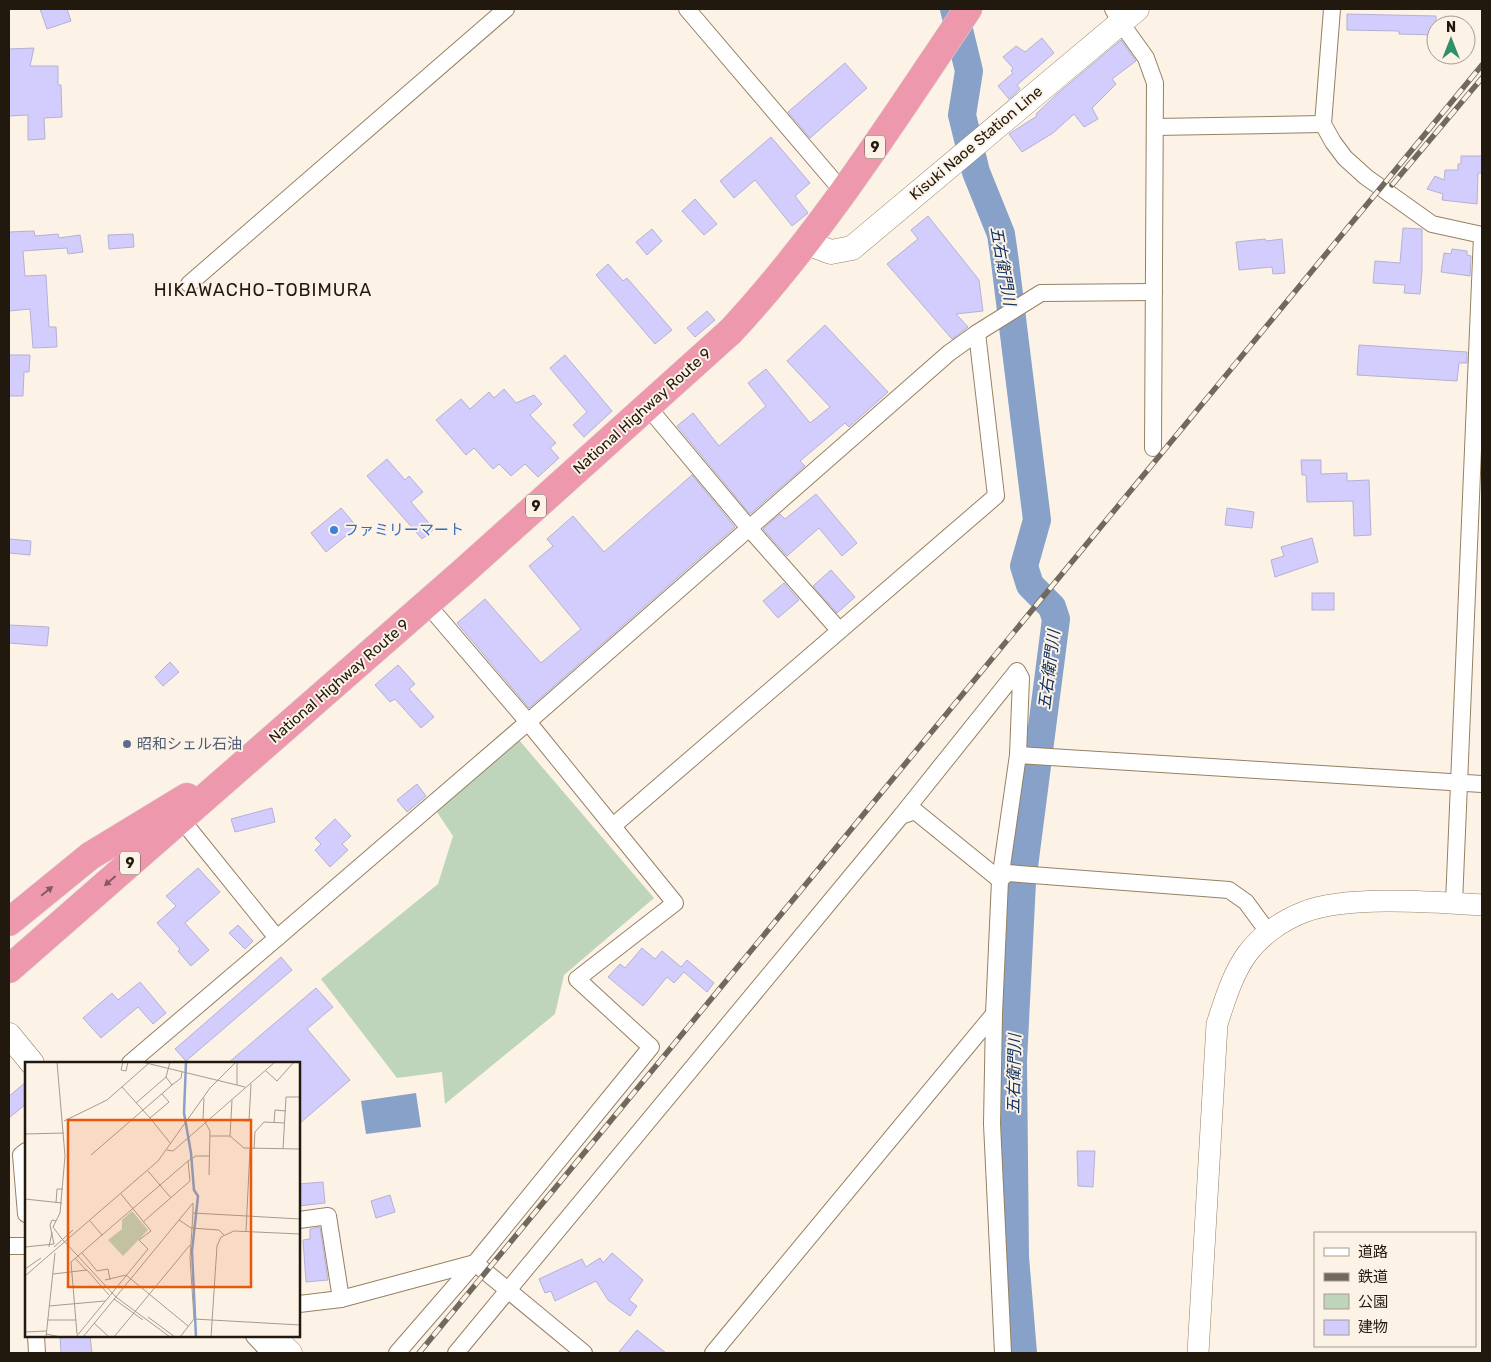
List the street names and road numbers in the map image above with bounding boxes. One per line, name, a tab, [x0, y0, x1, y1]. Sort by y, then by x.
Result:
street label: Kisuki Naoe Station Line	[906, 82, 1046, 204]
road number: 9	[865, 136, 885, 158]
street label: National Highway Route 9	[569, 344, 715, 478]
road number: 9	[526, 494, 546, 518]
street label: National Highway Route 9	[265, 615, 413, 747]
road number: 9	[120, 851, 140, 874]

